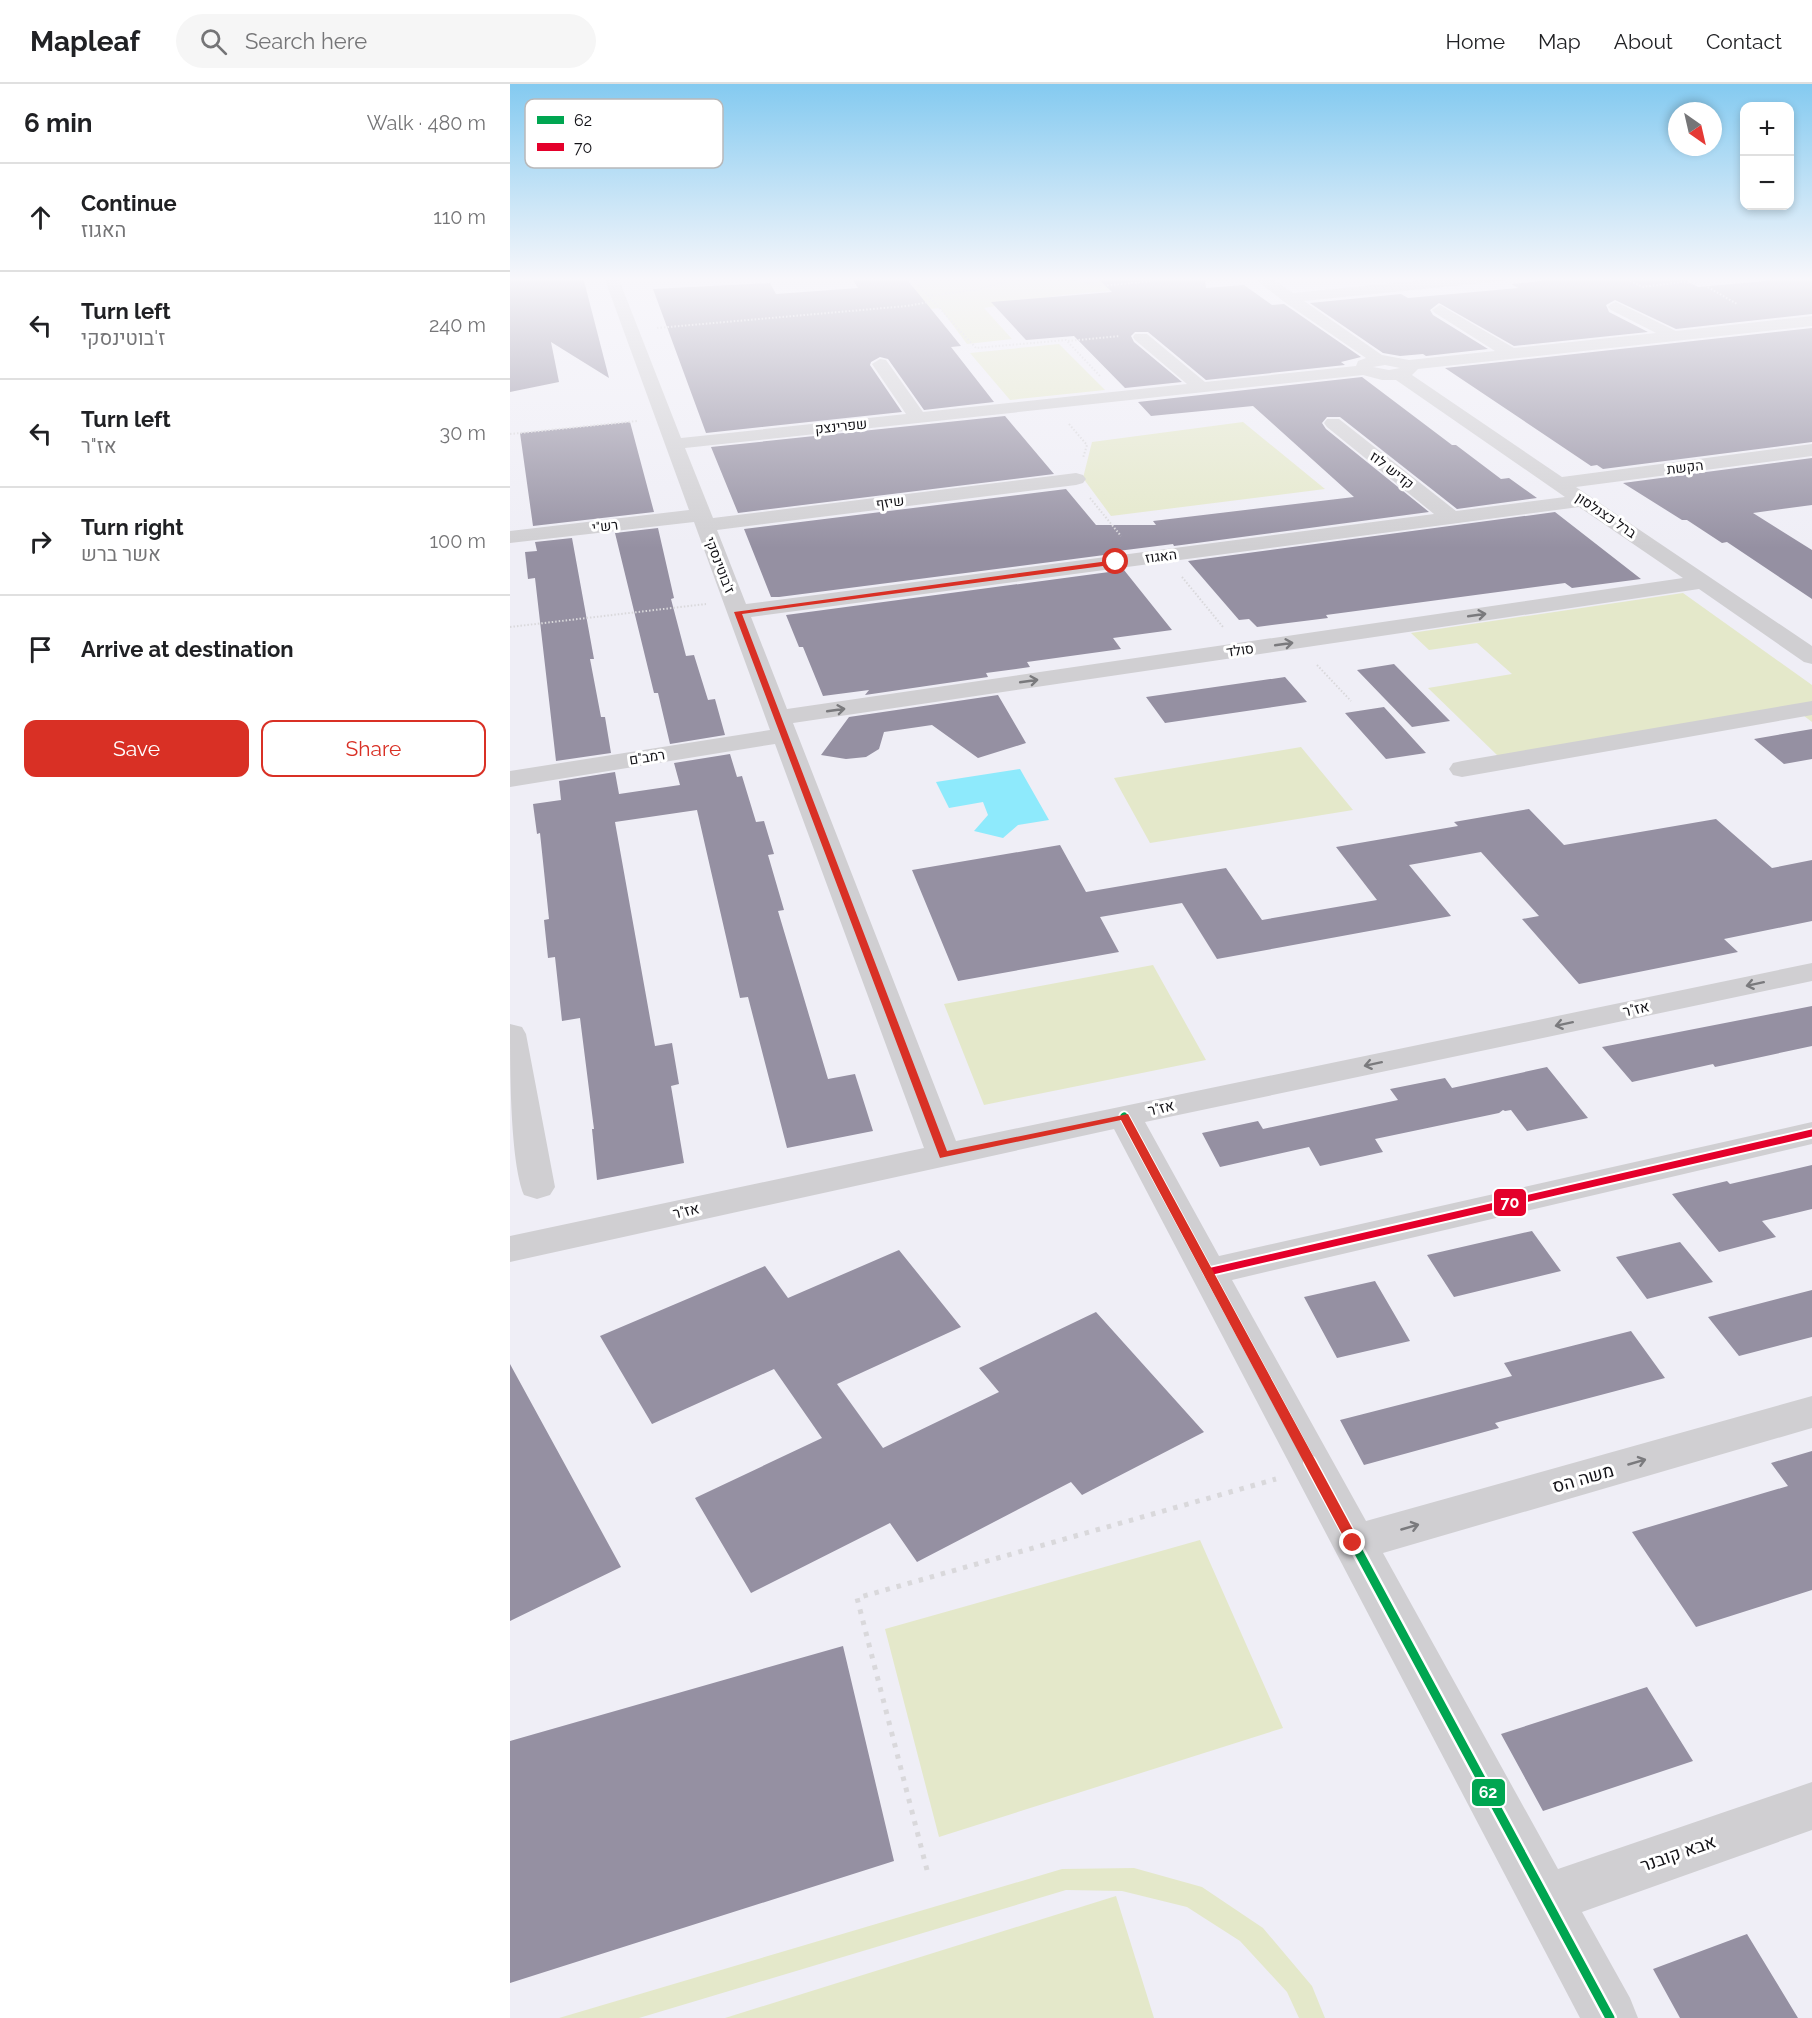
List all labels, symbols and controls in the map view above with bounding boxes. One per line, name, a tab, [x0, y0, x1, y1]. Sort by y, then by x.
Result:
search box	[176, 14, 596, 68]
text: Mapleaf	[30, 25, 140, 58]
icon: search	[197, 25, 230, 58]
text: Search here	[245, 28, 367, 54]
text: Home	[1446, 29, 1505, 54]
text: Map	[1538, 29, 1581, 54]
text: About	[1614, 29, 1673, 54]
text: Contact	[1706, 29, 1782, 54]
legend	[525, 99, 723, 168]
north arrow	[1668, 102, 1722, 156]
map controls	[1740, 102, 1794, 210]
button: +	[1740, 102, 1794, 156]
text: 6 min	[24, 108, 93, 138]
text: Walk · 480 m	[367, 111, 486, 135]
text: 62	[574, 111, 592, 130]
text: 70	[574, 138, 592, 157]
button: −	[1740, 156, 1794, 210]
text: Continue	[81, 190, 177, 216]
icon: ahead	[24, 201, 57, 234]
text: 110 m	[433, 205, 486, 229]
text: האגוז	[81, 218, 126, 242]
text: Turn left	[81, 298, 171, 324]
icon: left	[24, 309, 57, 342]
text: 240 m	[429, 313, 486, 337]
text: ז'בוטינסקי	[81, 326, 165, 350]
text: Turn left	[81, 406, 171, 432]
street label: שפרינצק	[814, 415, 868, 437]
icon: left	[24, 417, 57, 450]
text: 30 m	[440, 421, 486, 445]
text: אז"ר	[81, 434, 117, 458]
street label: קדיש לוז	[1367, 448, 1417, 492]
street label: הקשת	[1666, 457, 1704, 477]
street label: ברל כצנלסון	[1573, 489, 1640, 541]
street label: שיזף	[875, 492, 905, 512]
text: Turn right	[81, 514, 184, 540]
street label: רש"י	[591, 516, 619, 536]
icon: right	[24, 525, 57, 558]
text: 100 m	[429, 529, 486, 553]
street label: ז'בוטינסקי	[702, 535, 738, 595]
text: אשר ברש	[81, 542, 161, 566]
street label: האגוז	[1144, 546, 1178, 566]
route start	[1102, 548, 1128, 574]
one-way arrow	[1467, 610, 1486, 621]
icon: arrive	[24, 633, 57, 666]
text: Arrive at destination	[81, 636, 294, 662]
one-way arrow	[1274, 638, 1293, 649]
street label: סולד	[1225, 640, 1255, 660]
one-way arrow	[1018, 676, 1038, 687]
one-way arrow	[825, 704, 845, 715]
button: Save	[24, 720, 249, 777]
button: Share	[261, 720, 486, 777]
street label: רמב"ם	[628, 746, 666, 768]
one-way arrow	[1745, 979, 1765, 990]
street label: אז"ר	[1621, 997, 1651, 1021]
one-way arrow	[1555, 1019, 1574, 1030]
one-way arrow	[1364, 1059, 1383, 1070]
street label: אז"ר	[1146, 1096, 1176, 1120]
line badge: 70	[1493, 1188, 1527, 1217]
text: 70	[1501, 1193, 1520, 1212]
street label: אז"ר	[671, 1199, 701, 1223]
one-way arrow	[1628, 1456, 1647, 1467]
street label: משה הס	[1550, 1459, 1616, 1497]
one-way arrow	[1400, 1521, 1419, 1532]
route end	[1339, 1529, 1365, 1555]
line badge: 62	[1471, 1778, 1506, 1807]
text: 62	[1479, 1783, 1497, 1802]
street label: אבא קובנר	[1637, 1830, 1719, 1876]

